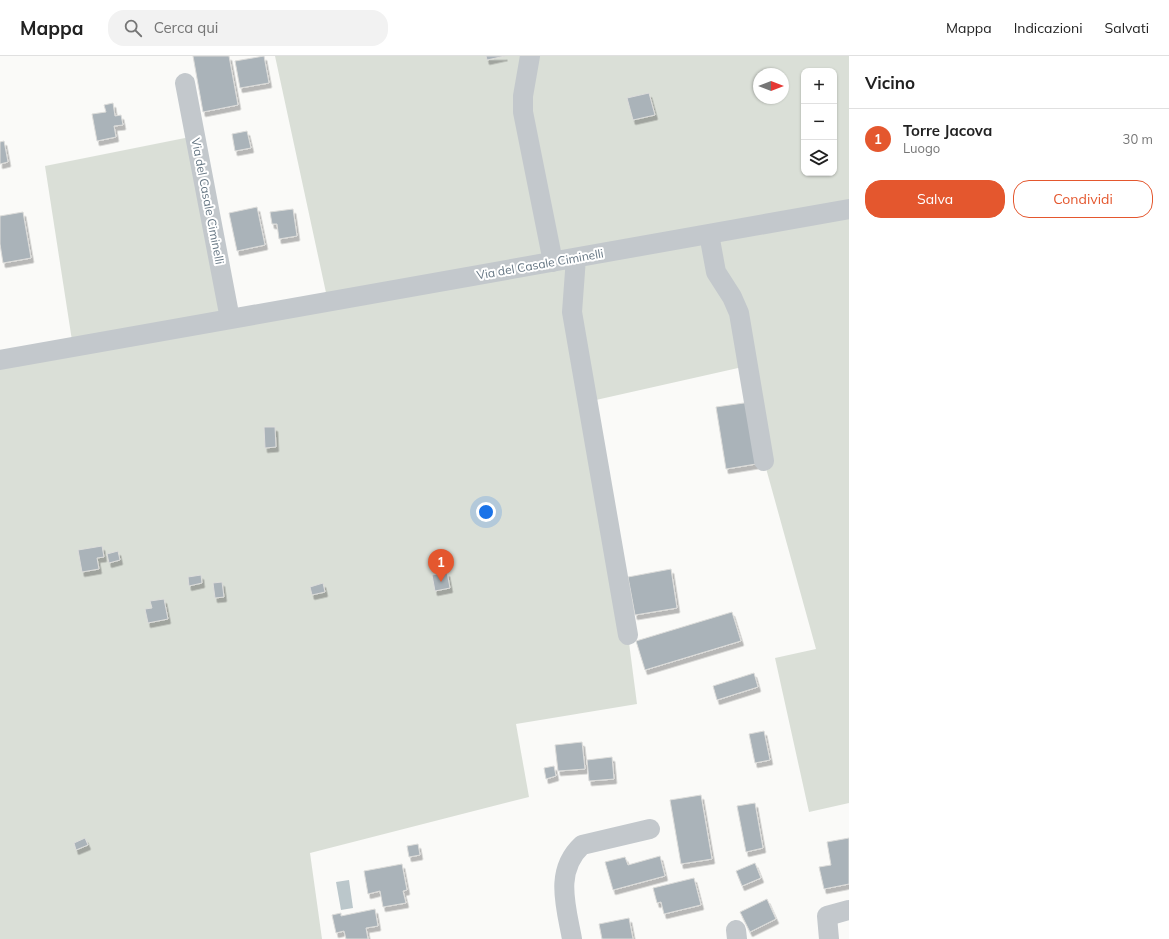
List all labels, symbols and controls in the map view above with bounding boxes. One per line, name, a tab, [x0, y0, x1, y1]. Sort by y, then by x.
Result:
search box	[108, 10, 388, 46]
text: Mappa	[20, 16, 84, 40]
icon: search	[122, 17, 144, 39]
text: Cerca qui	[154, 18, 218, 37]
text: Mappa	[946, 19, 992, 37]
text: Indicazioni	[1014, 19, 1083, 37]
text: Salvati	[1105, 19, 1149, 37]
north arrow	[753, 68, 789, 104]
map controls	[801, 68, 837, 176]
button: +	[801, 68, 837, 104]
text: Vicino	[865, 72, 915, 93]
button: −	[801, 104, 837, 140]
text: Torre Jacova	[903, 121, 992, 140]
text: 1	[874, 131, 882, 147]
text: 30 m	[1123, 131, 1153, 147]
street label: Via del Casale Ciminelli	[188, 136, 228, 266]
button: layers	[801, 140, 837, 176]
text: Luogo	[903, 140, 940, 156]
button: Salva	[865, 180, 1005, 218]
button: Condividi	[1013, 180, 1153, 218]
street label: Via del Casale Ciminelli	[475, 245, 605, 283]
your location	[476, 502, 496, 522]
pin: 1	[428, 549, 454, 582]

